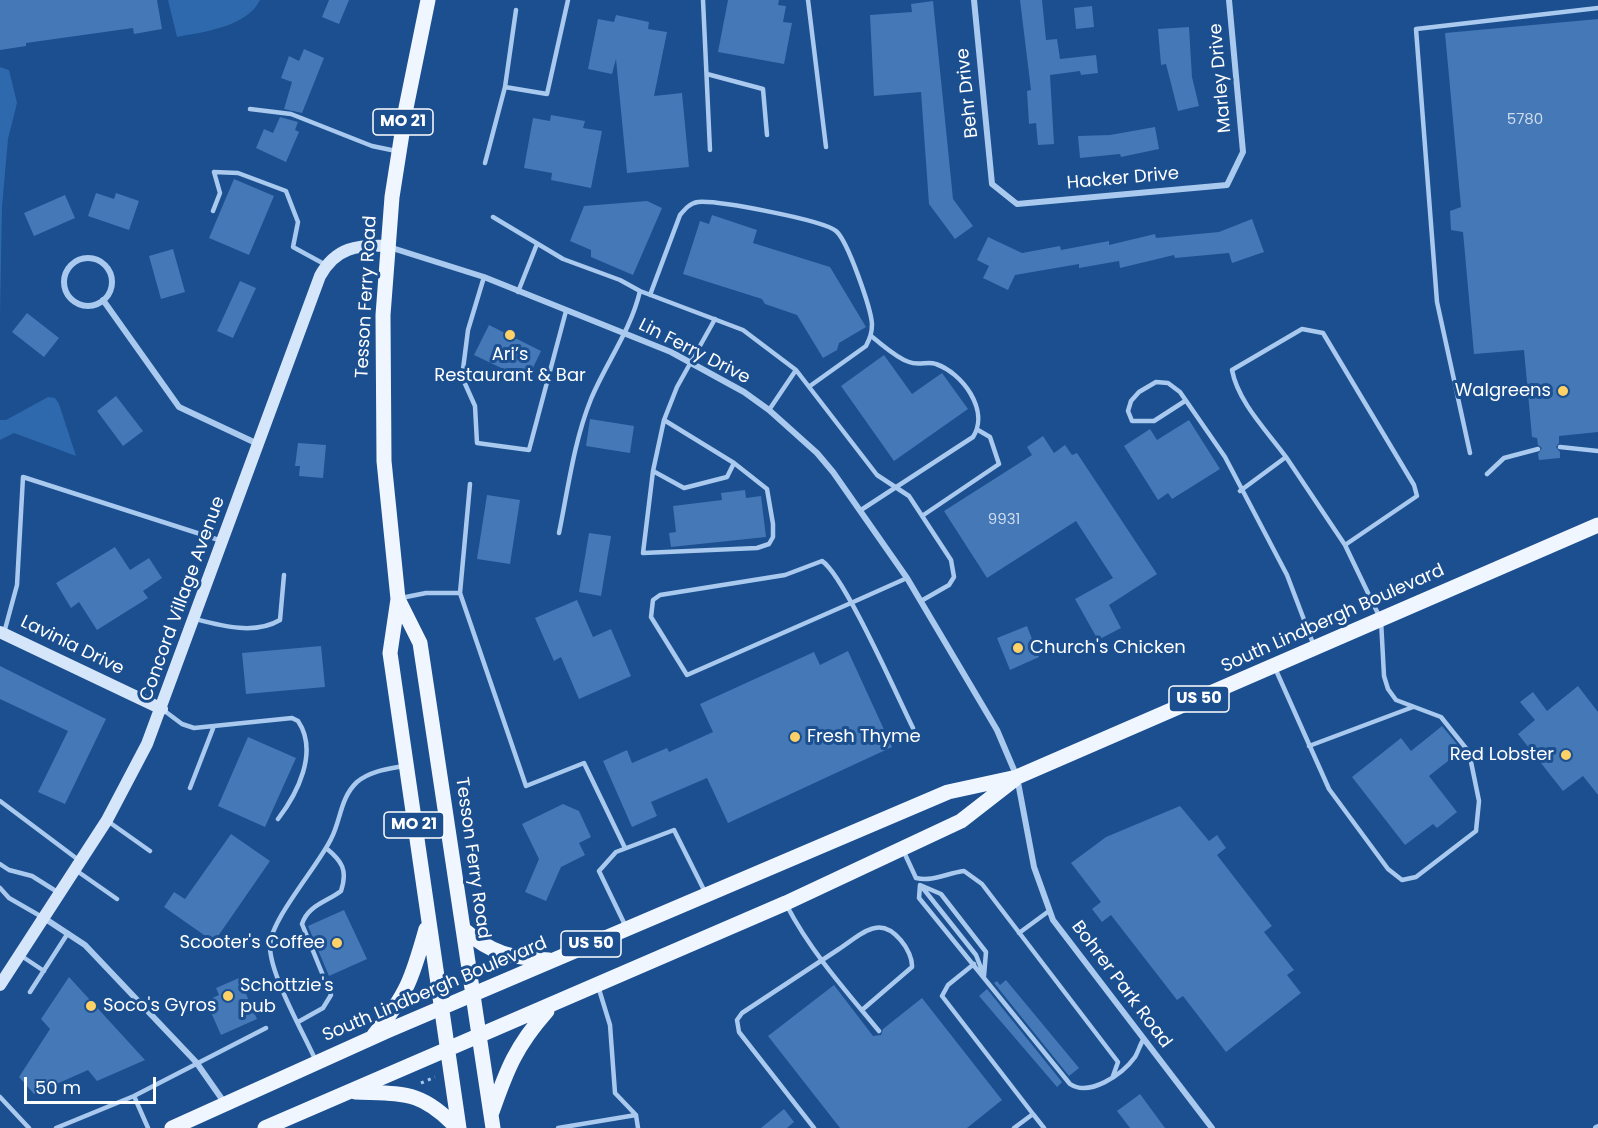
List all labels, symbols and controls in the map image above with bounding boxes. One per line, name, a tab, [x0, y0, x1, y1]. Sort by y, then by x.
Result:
street label: Marley Drive	[1205, 22, 1237, 134]
street label: Behr Drive	[953, 47, 983, 139]
road number: MO 21	[373, 109, 433, 135]
house number: 5780	[1507, 111, 1543, 129]
street label: Hacker Drive	[1066, 163, 1180, 195]
street label: Tesson Ferry Road	[352, 215, 382, 379]
street label: Lin Ferry Drive	[635, 315, 753, 389]
marker: Ari’s Restaurant & Bar	[503, 328, 517, 342]
place label: Ari’s Restaurant & Bar	[434, 344, 586, 386]
place label: Walgreens	[1455, 380, 1551, 402]
marker: Walgreens	[1556, 384, 1570, 398]
street label: Concord Village Avenue	[136, 494, 230, 704]
house number: 9931	[988, 511, 1020, 529]
street label: South Lindbergh Boulevard	[1218, 560, 1448, 678]
street label: Lavinia Drive	[17, 612, 127, 680]
place label: Church's Chicken	[1030, 637, 1186, 659]
marker: Church's Chicken	[1011, 641, 1025, 655]
road number: US 50	[1169, 686, 1229, 712]
place label: Fresh Thyme	[807, 726, 921, 748]
marker: Fresh Thyme	[788, 730, 802, 744]
place label: Red Lobster	[1450, 744, 1554, 766]
marker: Red Lobster	[1559, 748, 1573, 762]
street label: Tesson Ferry Road	[450, 776, 494, 940]
road number: MO 21	[384, 812, 444, 838]
street label: Bohrer Park Road	[1066, 917, 1176, 1053]
road number: US 50	[561, 931, 621, 957]
place label: Scooter's Coffee	[179, 932, 325, 954]
street label: South Lindbergh Boulevard	[320, 933, 550, 1047]
marker: Scooter's Coffee	[330, 936, 344, 950]
place label: Schottzie's pub	[240, 975, 334, 1018]
marker: Schottzie's pub	[221, 989, 235, 1003]
place label: Soco's Gyros	[103, 995, 216, 1017]
marker: Soco's Gyros	[84, 999, 98, 1013]
scale bar	[27, 1065, 159, 1103]
text: 50 m	[35, 1075, 81, 1100]

